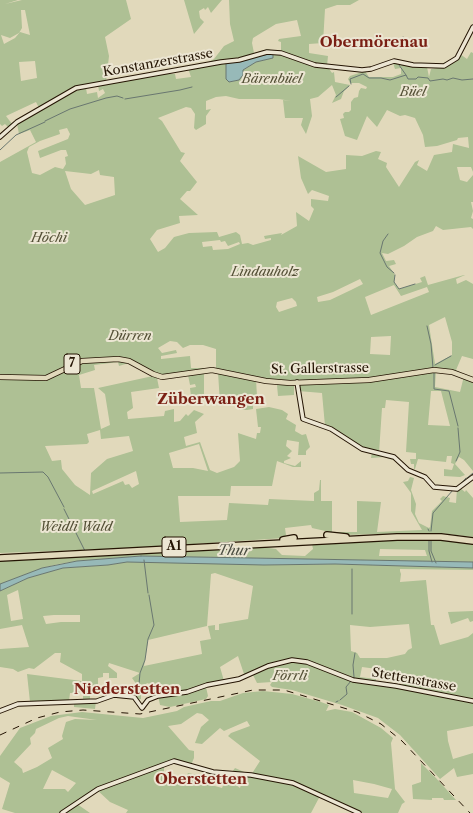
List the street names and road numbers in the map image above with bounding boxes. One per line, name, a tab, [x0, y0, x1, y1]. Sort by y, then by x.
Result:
street label: Konstanzerstrasse	[102, 46, 214, 80]
road number: 7	[64, 354, 80, 374]
street label: St. Gallerstrasse	[271, 360, 369, 378]
road number: A1	[162, 537, 186, 557]
street label: Stettenstrasse	[371, 665, 457, 695]

